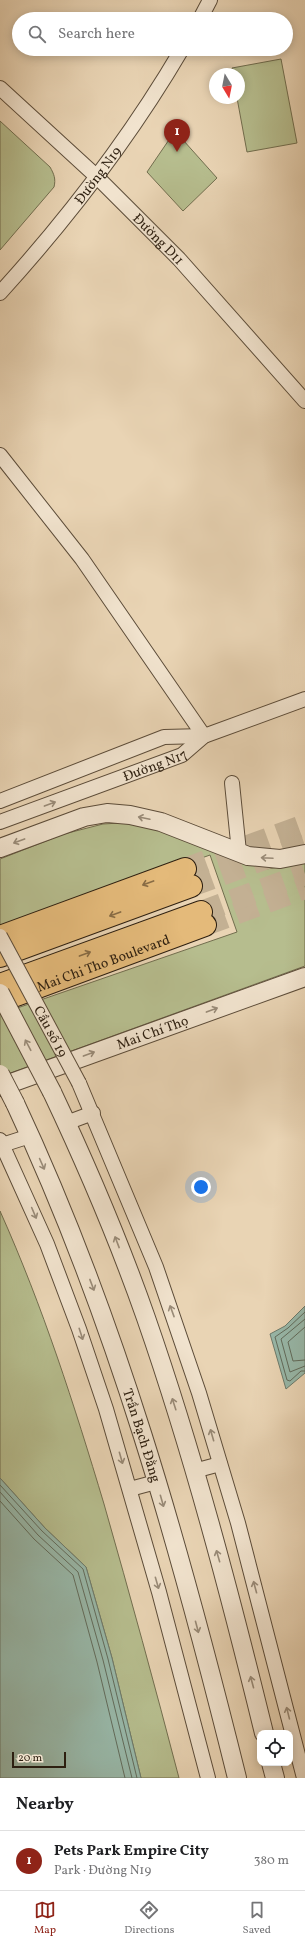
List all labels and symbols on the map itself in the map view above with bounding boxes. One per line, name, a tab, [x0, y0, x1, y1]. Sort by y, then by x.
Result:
north arrow	[209, 68, 245, 104]
pin: 1	[164, 119, 190, 152]
street label: Đường N19	[71, 143, 127, 209]
street label: Đường D11	[128, 210, 188, 269]
street label: Đường N17	[121, 746, 193, 787]
one-way arrow	[43, 800, 56, 807]
one-way arrow	[137, 814, 150, 822]
one-way arrow	[13, 837, 25, 845]
one-way arrow	[261, 855, 274, 862]
one-way arrow	[143, 879, 155, 887]
one-way arrow	[109, 911, 122, 918]
street label: Mai Chi Tho Boulevard	[34, 931, 173, 998]
one-way arrow	[79, 950, 91, 958]
street label: Cầu số 19	[28, 1003, 71, 1061]
one-way arrow	[205, 1006, 217, 1014]
street label: Mai Chí Thọ	[114, 1012, 191, 1055]
one-way arrow	[24, 1039, 31, 1051]
one-way arrow	[83, 1050, 95, 1058]
one-way arrow	[39, 1158, 47, 1170]
your location	[191, 1177, 211, 1197]
one-way arrow	[31, 1207, 38, 1219]
one-way arrow	[113, 1236, 121, 1248]
one-way arrow	[88, 1278, 96, 1290]
one-way arrow	[168, 1306, 176, 1318]
one-way arrow	[78, 1328, 85, 1341]
street label: Trần Bạch Đằng	[117, 1386, 165, 1485]
one-way arrow	[170, 1398, 177, 1411]
one-way arrow	[208, 1429, 215, 1442]
one-way arrow	[118, 1451, 125, 1464]
one-way arrow	[159, 1495, 166, 1508]
one-way arrow	[214, 1550, 221, 1563]
one-way arrow	[154, 1576, 161, 1589]
one-way arrow	[251, 1581, 258, 1594]
one-way arrow	[194, 1620, 201, 1633]
one-way arrow	[247, 1675, 255, 1688]
one-way arrow	[284, 1707, 291, 1720]
scale bar	[12, 1750, 66, 1769]

